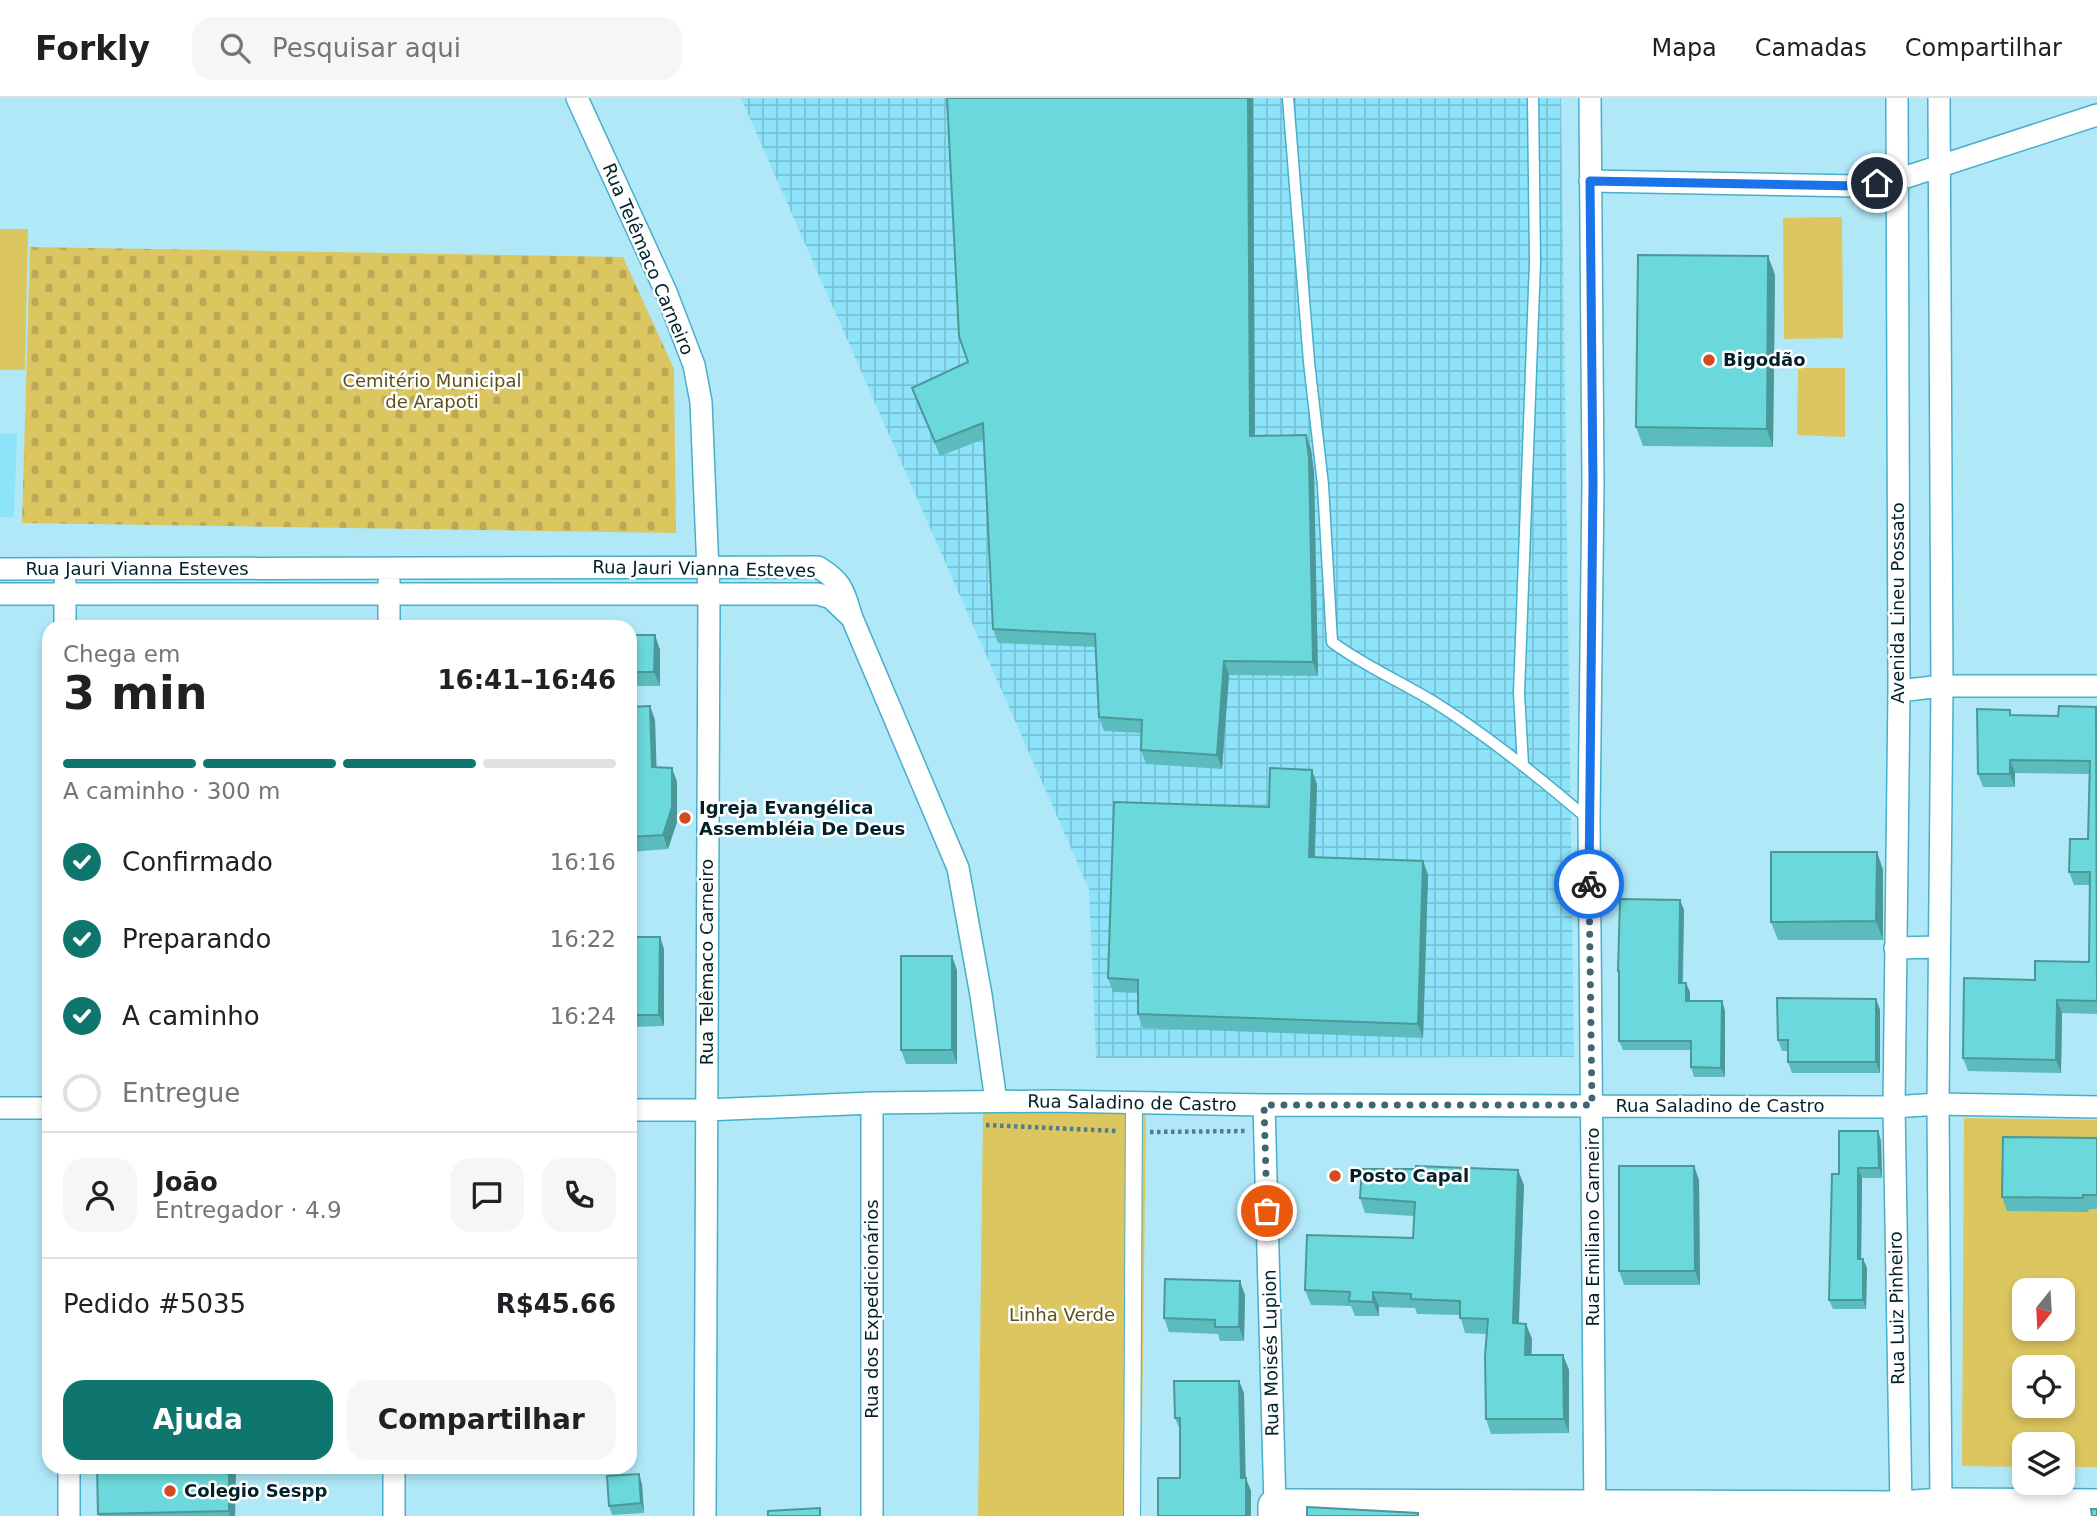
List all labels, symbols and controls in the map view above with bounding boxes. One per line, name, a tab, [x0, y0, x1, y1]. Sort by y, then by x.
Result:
search box	[192, 17, 682, 80]
text: Forkly	[35, 29, 150, 68]
icon: search	[216, 29, 254, 67]
text: Pesquisar aqui	[272, 33, 461, 63]
text: Mapa	[1651, 34, 1717, 62]
text: Camadas	[1755, 34, 1867, 62]
text: Compartilhar	[1905, 34, 2062, 62]
pin	[1847, 153, 1907, 213]
street label: Rua Telêmaco Carneiro	[598, 160, 698, 358]
icon: home	[1858, 164, 1896, 202]
place label: Bigodão	[1723, 349, 1806, 370]
marker: Bigodão	[1701, 352, 1717, 368]
park label: Cemitério Municipal de Arapoti	[342, 370, 522, 412]
street label: Avenida Lineu Possato	[1887, 502, 1908, 704]
street label: Rua Jauri Vianna Esteves	[592, 556, 816, 581]
street label: Rua Jauri Vianna Esteves	[25, 558, 249, 579]
text: Chega em	[63, 641, 180, 667]
text: 16:41–16:46	[437, 665, 616, 695]
text: 3 min	[63, 666, 207, 720]
text: A caminho · 300 m	[63, 778, 280, 804]
place label: Igreja Evangélica Assembléia De Deus	[699, 797, 905, 839]
marker: Igreja Evangélica Assembléia De Deus	[677, 810, 693, 826]
icon: check	[63, 843, 101, 881]
text: Confirmado	[122, 847, 273, 877]
text: 16:16	[550, 849, 616, 875]
courier	[1554, 849, 1624, 919]
street label: Rua Telêmaco Carneiro	[696, 859, 717, 1065]
icon: bike	[1570, 865, 1608, 903]
icon: check	[63, 920, 101, 958]
text: Preparando	[122, 924, 271, 954]
text: 16:22	[550, 926, 616, 952]
icon: check	[63, 997, 101, 1035]
text: A caminho	[122, 1001, 260, 1031]
text: 16:24	[550, 1003, 616, 1029]
text: Entregue	[122, 1078, 240, 1108]
street label: Rua Saladino de Castro	[1027, 1090, 1237, 1115]
street label: Rua Saladino de Castro	[1615, 1095, 1825, 1116]
street label: Rua Emiliano Carneiro	[1582, 1127, 1603, 1327]
button: person	[63, 1158, 137, 1232]
button: chat	[450, 1158, 524, 1232]
button: phone	[542, 1158, 616, 1232]
place label: Posto Capal	[1349, 1165, 1469, 1186]
text: João	[155, 1167, 218, 1197]
marker: Posto Capal	[1327, 1168, 1343, 1184]
pin	[1237, 1181, 1297, 1241]
icon: bag	[1248, 1192, 1286, 1230]
text: Entregador · 4.9	[155, 1197, 342, 1223]
street label: Rua dos Expedicionários	[861, 1199, 882, 1419]
street label: Rua Luiz Pinheiro	[1885, 1231, 1908, 1385]
street label: Rua Moisés Lupion	[1259, 1269, 1282, 1437]
north arrow	[2012, 1278, 2076, 1340]
map controls	[2012, 1278, 2075, 1495]
text: Pedido #5035	[63, 1289, 246, 1319]
text: R$45.66	[496, 1289, 616, 1319]
park label: Linha Verde	[1009, 1304, 1115, 1325]
button: locate	[2012, 1355, 2075, 1418]
button: Ajuda	[63, 1380, 333, 1460]
button: Compartilhar	[347, 1380, 616, 1460]
button: layers	[2012, 1432, 2075, 1495]
place label: Colegio Sespp	[184, 1480, 327, 1501]
marker: Colegio Sespp	[162, 1483, 178, 1499]

